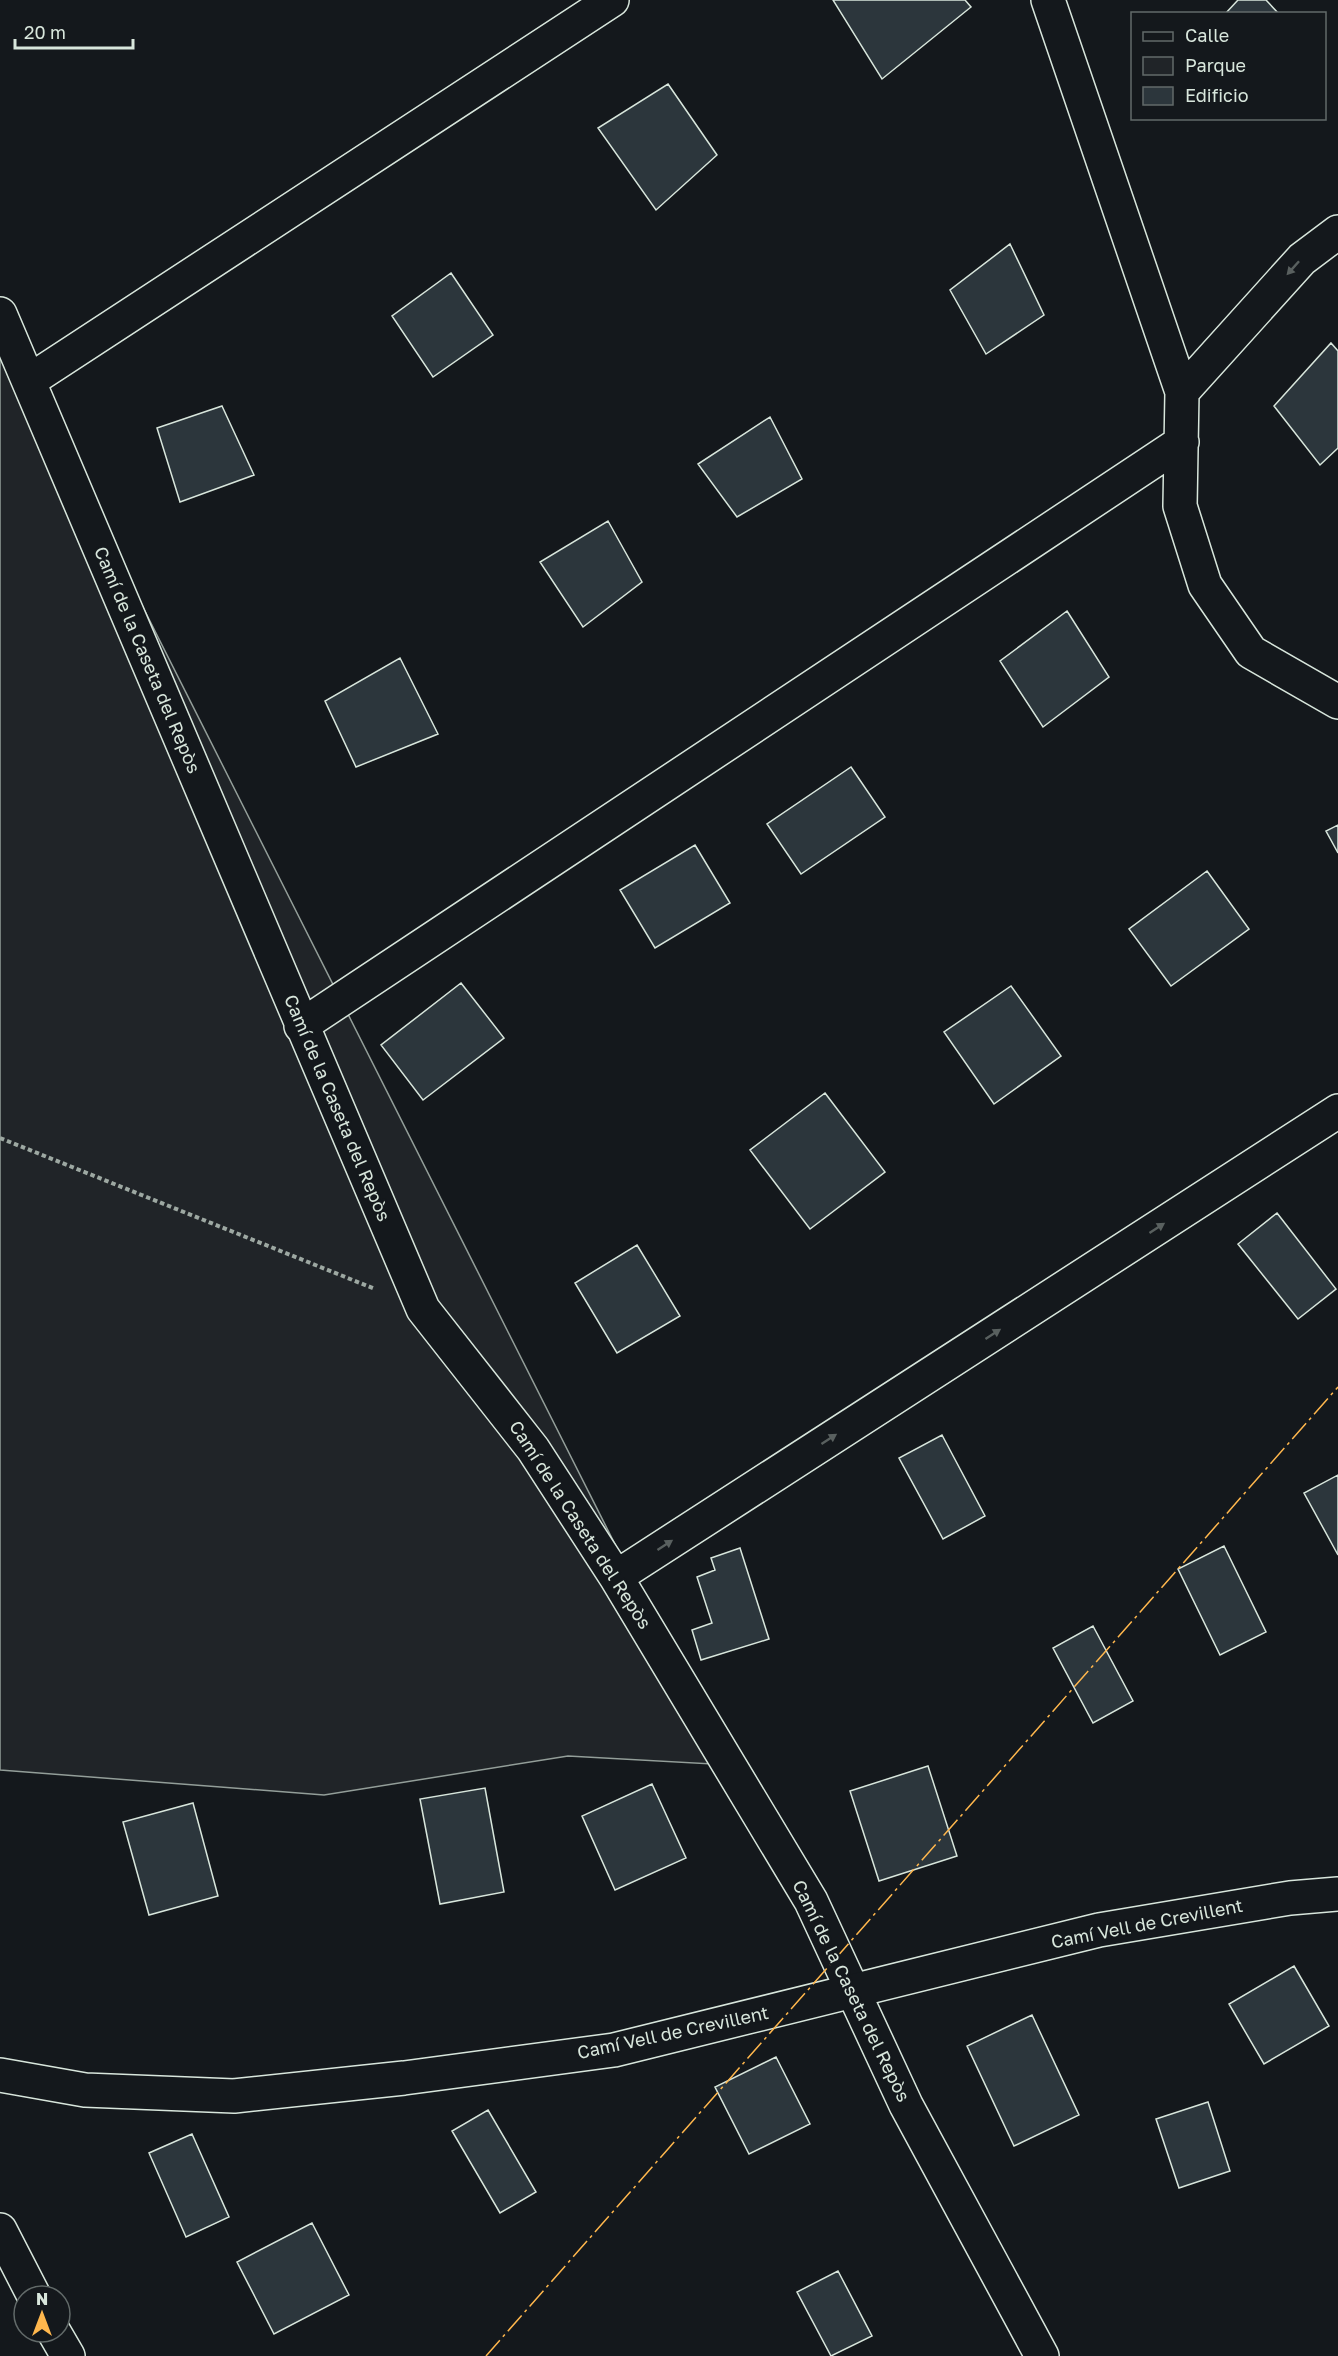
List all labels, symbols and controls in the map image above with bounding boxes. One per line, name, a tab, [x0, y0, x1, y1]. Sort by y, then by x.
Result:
scale bar	[15, 12, 134, 50]
legend	[1131, 12, 1326, 120]
text: 20 m	[24, 21, 66, 43]
text: Calle	[1185, 24, 1229, 46]
text: Parque	[1185, 54, 1246, 76]
text: Edificio	[1185, 84, 1249, 106]
one-way arrow	[1286, 261, 1300, 276]
street label: Camí de la Caseta del Repòs	[90, 543, 206, 776]
street label: Camí de la Caseta del Repòs	[280, 991, 396, 1224]
one-way arrow	[1149, 1223, 1165, 1234]
one-way arrow	[985, 1328, 1001, 1339]
street label: Camí de la Caseta del Repòs	[505, 1416, 657, 1633]
one-way arrow	[821, 1434, 837, 1445]
one-way arrow	[657, 1539, 673, 1551]
street label: Camí de la Caseta del Repòs	[789, 1876, 915, 2105]
street label: Camí Vell de Crevillent	[1049, 1894, 1245, 1952]
street label: Camí Vell de Crevillent	[575, 2001, 770, 2063]
north arrow	[12, 2284, 72, 2344]
text: N	[36, 2289, 48, 2309]

